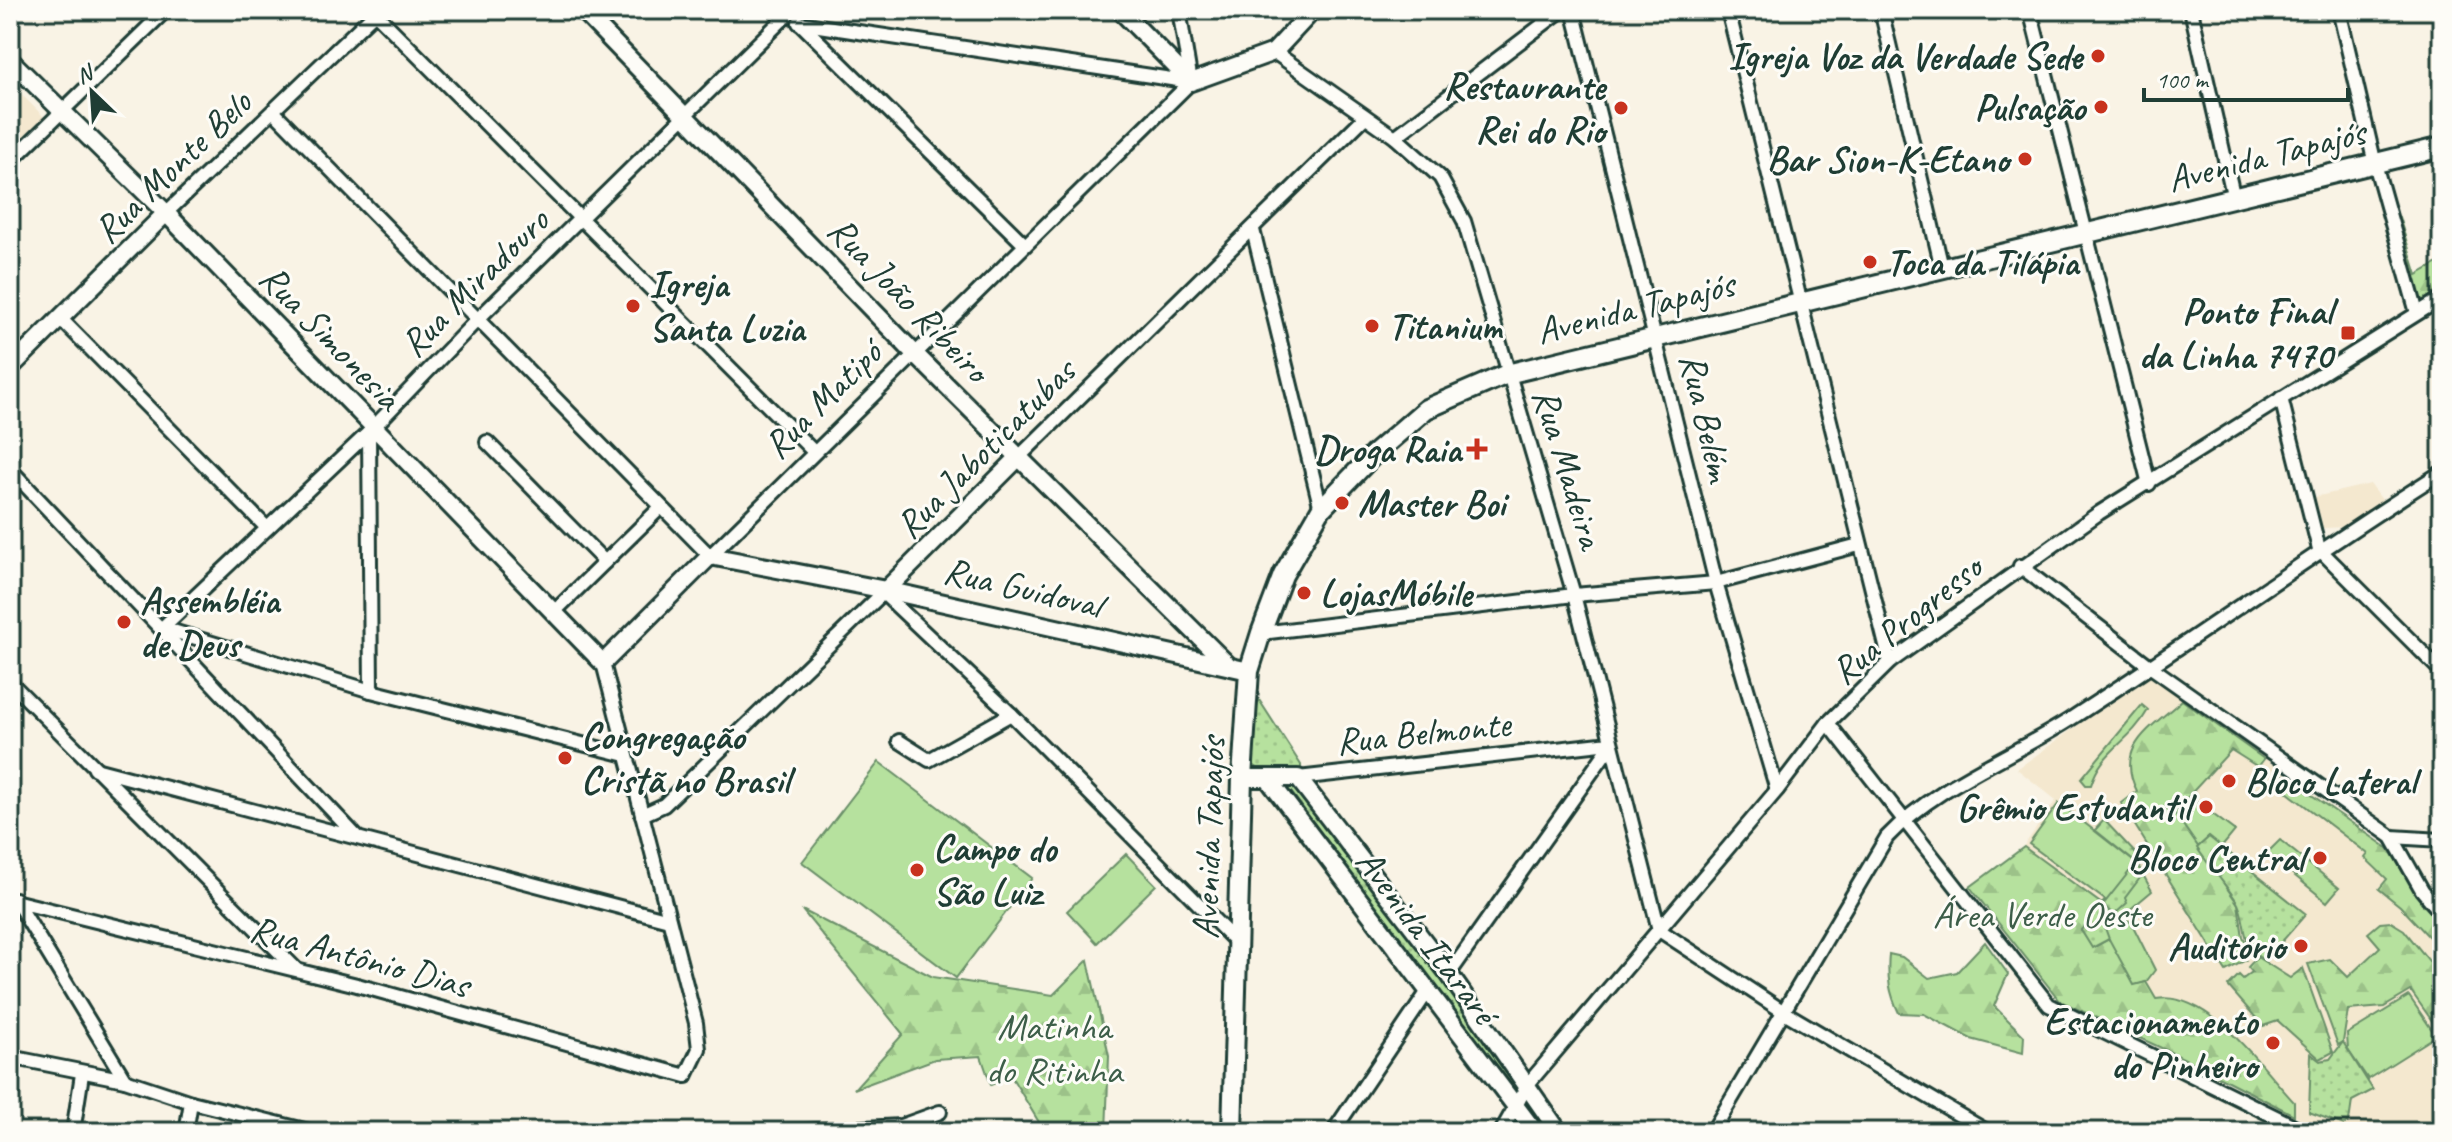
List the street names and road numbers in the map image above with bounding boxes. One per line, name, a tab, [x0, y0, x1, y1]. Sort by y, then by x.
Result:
street label: Rua Monte Belo	[84, 78, 262, 253]
street label: Avenida Tapajós	[2162, 107, 2374, 203]
street label: Rua Miradouro	[390, 196, 561, 367]
street label: Rua João Ribeiro	[818, 207, 1002, 395]
street label: Rua Simonesia	[250, 255, 413, 422]
street label: Avenida Tapajós	[1531, 259, 1743, 355]
street label: Rua Matipó	[753, 326, 895, 468]
street label: Rua Jaboticatubas	[885, 346, 1087, 548]
street label: Rua Belém	[1669, 349, 1745, 489]
street label: Rua Madeira	[1522, 383, 1616, 557]
street label: Rua Progresso	[1821, 542, 1994, 695]
street label: Rua Guidoval	[939, 547, 1113, 630]
street label: Rua Belmonte	[1334, 700, 1515, 765]
street label: Avenida Tapajós	[1181, 732, 1236, 940]
street label: Avenida Itararé	[1345, 839, 1511, 1038]
street label: Rua Antônio Dias	[245, 905, 479, 1009]

